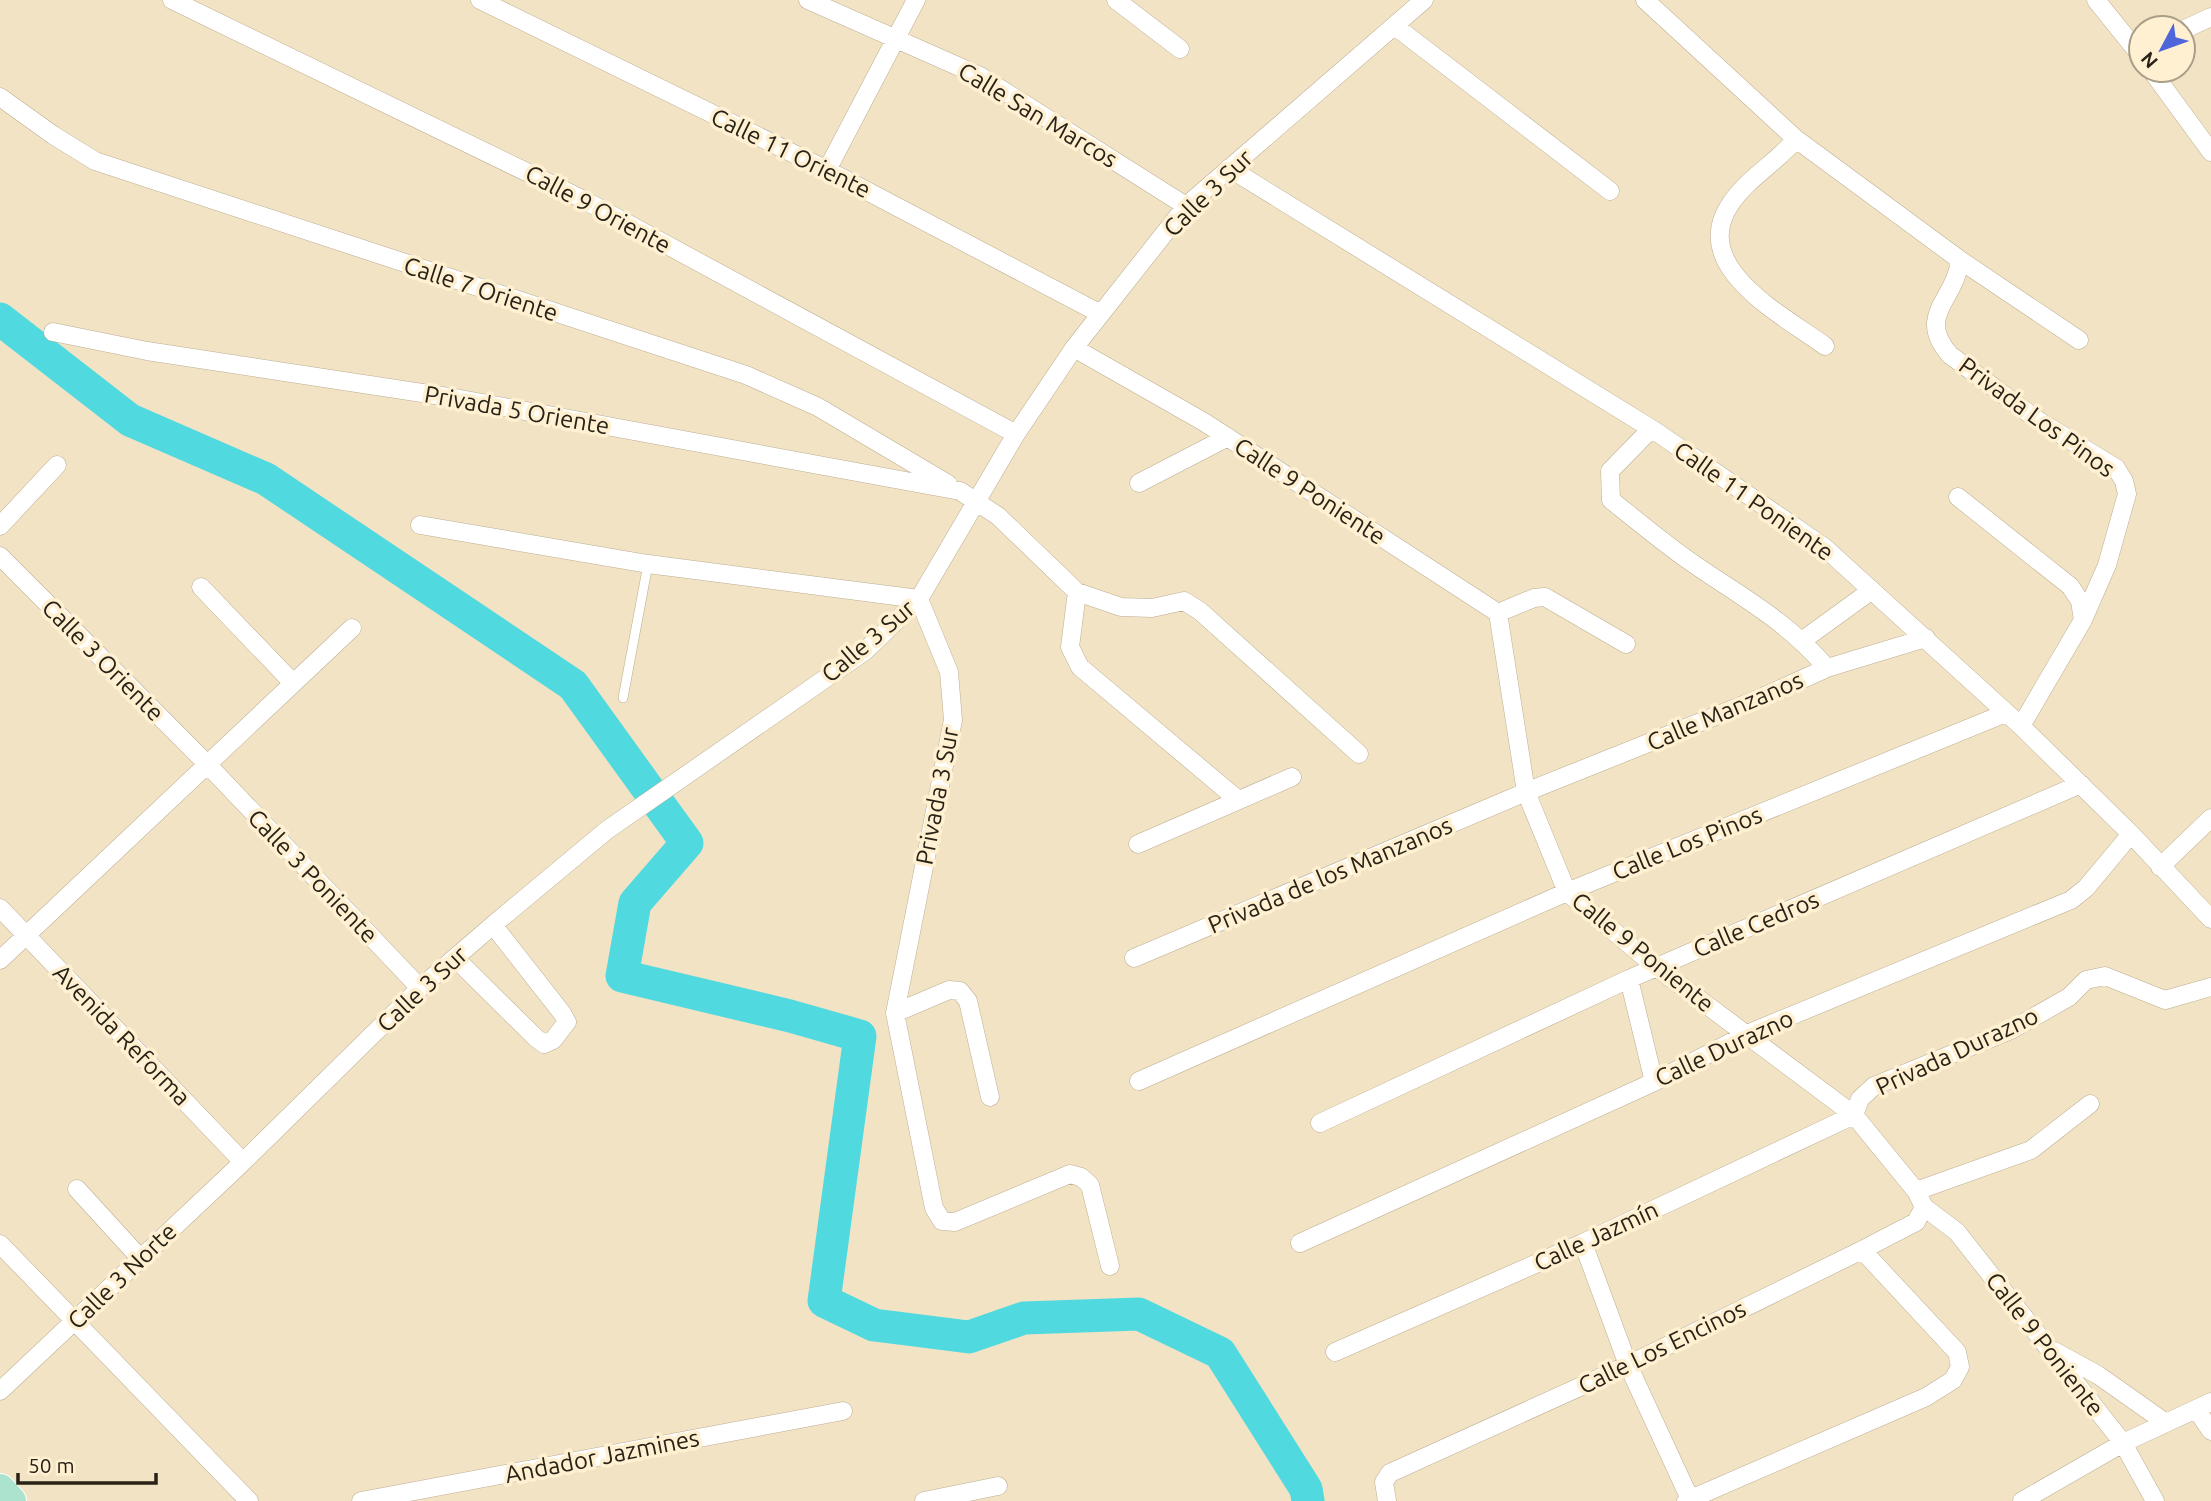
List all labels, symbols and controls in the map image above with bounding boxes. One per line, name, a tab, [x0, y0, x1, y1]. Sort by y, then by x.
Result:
north arrow	[2127, 14, 2197, 84]
text: N	[2136, 48, 2162, 73]
street label: Calle San Marcos	[954, 57, 1122, 173]
street label: Calle 11 Oriente	[707, 103, 875, 203]
street label: Calle 3 Sur	[1158, 144, 1258, 242]
street label: Calle 9 Oriente	[521, 159, 675, 259]
street label: Calle 7 Oriente	[400, 251, 562, 327]
street label: Privada Los Pinos	[1954, 352, 2120, 482]
street label: Privada 5 Oriente	[422, 380, 612, 440]
street label: Calle 9 Poniente	[1229, 432, 1391, 550]
street label: Calle 11 Poniente	[1669, 436, 1839, 566]
street label: Calle 3 Oriente	[37, 594, 169, 726]
street label: Calle 3 Sur	[816, 594, 920, 688]
street label: Calle Manzanos	[1643, 666, 1807, 756]
street label: Privada 3 Sur	[910, 725, 964, 867]
street label: Calle Los Pinos	[1608, 801, 1766, 885]
street label: Calle 3 Poniente	[243, 804, 383, 948]
street label: Privada de los Manzanos	[1204, 811, 1456, 939]
street label: Calle Cedros	[1689, 885, 1823, 963]
street label: Calle 9 Poniente	[1567, 887, 1719, 1017]
street label: Calle 3 Sur	[372, 941, 472, 1037]
street label: Avenida Reforma	[48, 959, 196, 1111]
street label: Privada Durazno	[1872, 1002, 2042, 1100]
street label: Calle Durazno	[1651, 1004, 1797, 1092]
street label: Calle Jazmín	[1530, 1195, 1662, 1277]
street label: Calle 3 Norte	[62, 1218, 182, 1334]
street label: Calle 9 Poniente	[1981, 1267, 2109, 1421]
street label: Calle Los Encinos	[1574, 1295, 1750, 1399]
street label: Andador Jazmines	[503, 1424, 701, 1488]
scale bar	[18, 1442, 156, 1486]
text: 50 m	[28, 1453, 75, 1477]

